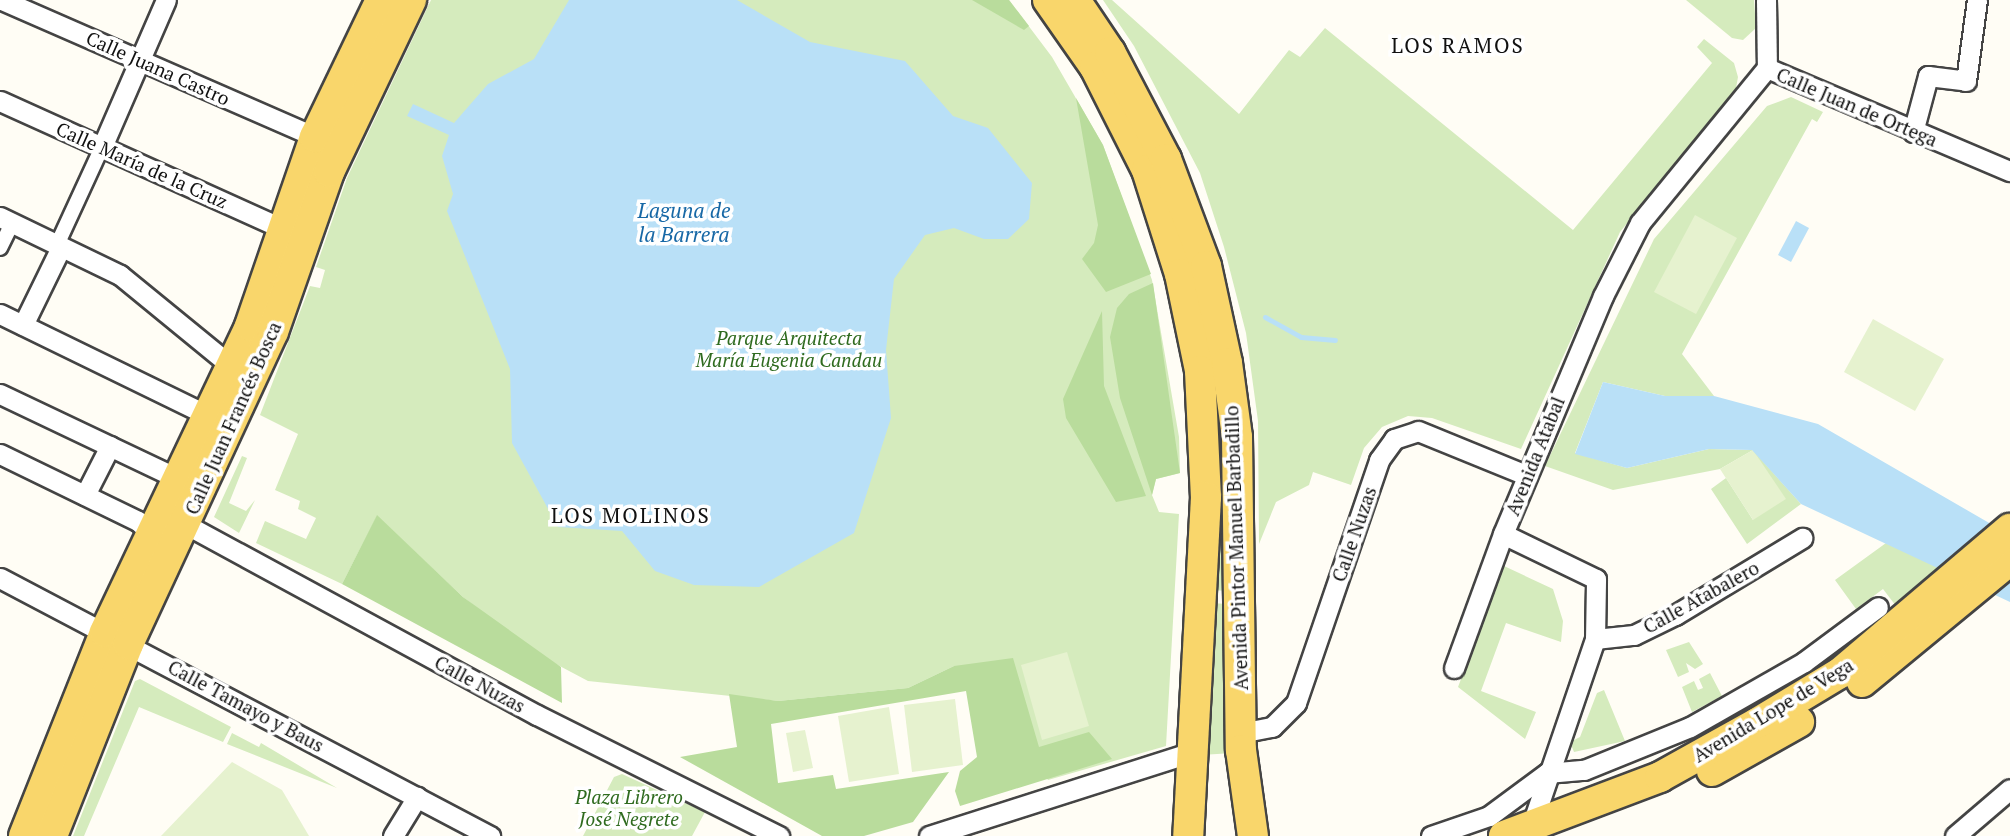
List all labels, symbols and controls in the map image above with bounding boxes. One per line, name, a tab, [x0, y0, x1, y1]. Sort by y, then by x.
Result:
street label: Calle Juana Castro	[83, 26, 233, 110]
district label: LOS RAMOS	[1392, 32, 1524, 58]
street label: Calle Juan de Ortega	[1773, 63, 1941, 151]
street label: Calle María de la Cruz	[53, 117, 231, 213]
water label: Laguna de la Barrera	[638, 197, 730, 247]
street label: Calle Juan Francés Bosca	[180, 318, 286, 518]
park label: Parque Arquitecta María Eugenia Candau	[696, 327, 882, 371]
street label: Avenida Atabal	[1501, 393, 1569, 519]
street label: Avenida Pintor Manuel Barbadillo	[1220, 405, 1252, 691]
street label: Calle Nuzas	[1327, 483, 1381, 585]
district label: LOS MOLINOS	[552, 502, 710, 528]
street label: Calle Atabalero	[1639, 556, 1763, 638]
street label: Calle Nuzas	[431, 651, 529, 717]
street label: Avenida Lope de Vega	[1689, 653, 1857, 767]
street label: Calle Tamayo y Baus	[164, 655, 328, 757]
park label: Plaza Librero José Negrete	[575, 786, 683, 830]

